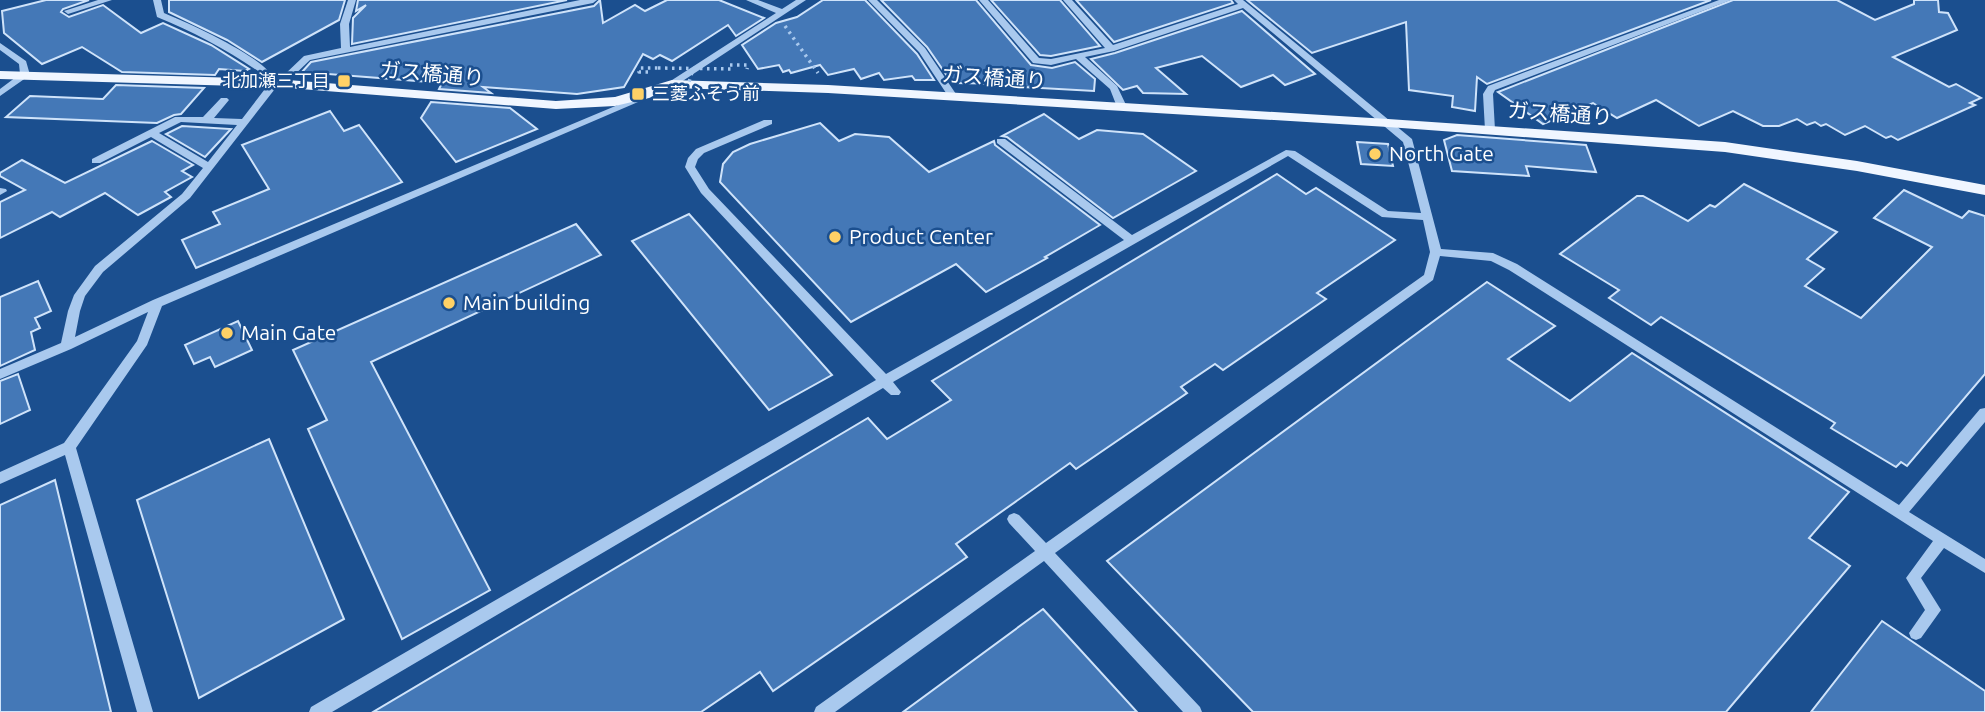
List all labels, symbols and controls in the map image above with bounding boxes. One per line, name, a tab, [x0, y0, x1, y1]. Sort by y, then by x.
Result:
street label: ガス橋通り	[379, 56, 485, 90]
street label: ガス橋通り	[941, 61, 1047, 93]
place label: 北加瀬三丁目	[222, 70, 330, 90]
marker: 北加瀬三丁目	[336, 73, 352, 89]
place label: 三菱ふそう前	[652, 83, 760, 103]
marker: 三菱ふそう前	[630, 86, 646, 102]
street label: ガス橋通り	[1507, 97, 1613, 129]
place label: North Gate	[1389, 141, 1494, 165]
marker: North Gate	[1367, 146, 1383, 162]
place label: Product Center	[849, 224, 993, 248]
marker: Product Center	[827, 229, 843, 245]
place label: Main building	[463, 290, 590, 314]
marker: Main building	[441, 295, 457, 311]
place label: Main Gate	[241, 320, 336, 344]
marker: Main Gate	[219, 325, 235, 341]

